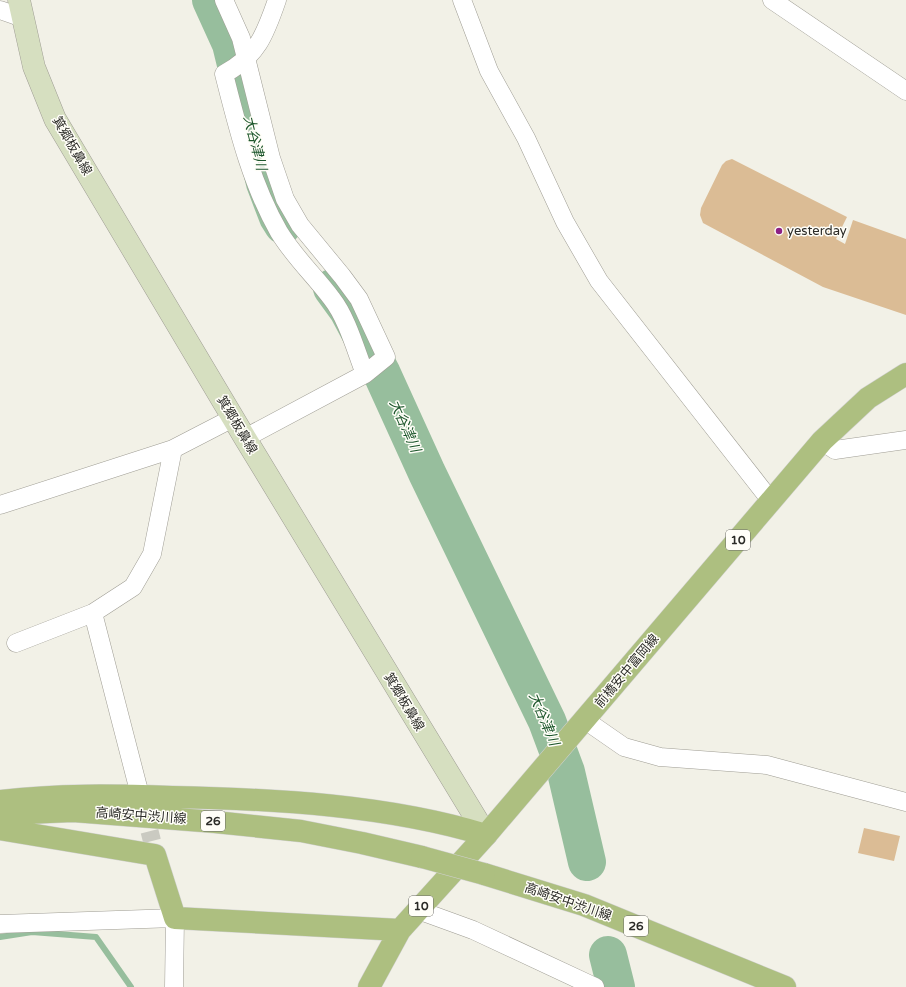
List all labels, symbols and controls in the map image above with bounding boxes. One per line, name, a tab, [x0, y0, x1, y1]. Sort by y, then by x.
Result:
street label: 箕郷板鼻線	[49, 114, 95, 178]
water label: 大谷津川	[240, 114, 271, 174]
place label: yesterday	[787, 223, 847, 239]
marker: yesterday	[774, 226, 784, 236]
street label: 箕郷板鼻線	[213, 393, 261, 457]
water label: 大谷津川	[386, 397, 425, 457]
road number: 10	[726, 530, 750, 550]
street label: 前橋安中富岡線	[592, 631, 662, 711]
street label: 箕郷板鼻線	[380, 670, 428, 734]
water label: 大谷津川	[525, 690, 564, 750]
street label: 高崎安中渋川線	[95, 805, 187, 827]
road number: 26	[201, 811, 225, 831]
street label: 高崎安中渋川線	[522, 880, 614, 924]
road number: 10	[409, 896, 433, 916]
road number: 26	[624, 916, 648, 936]

